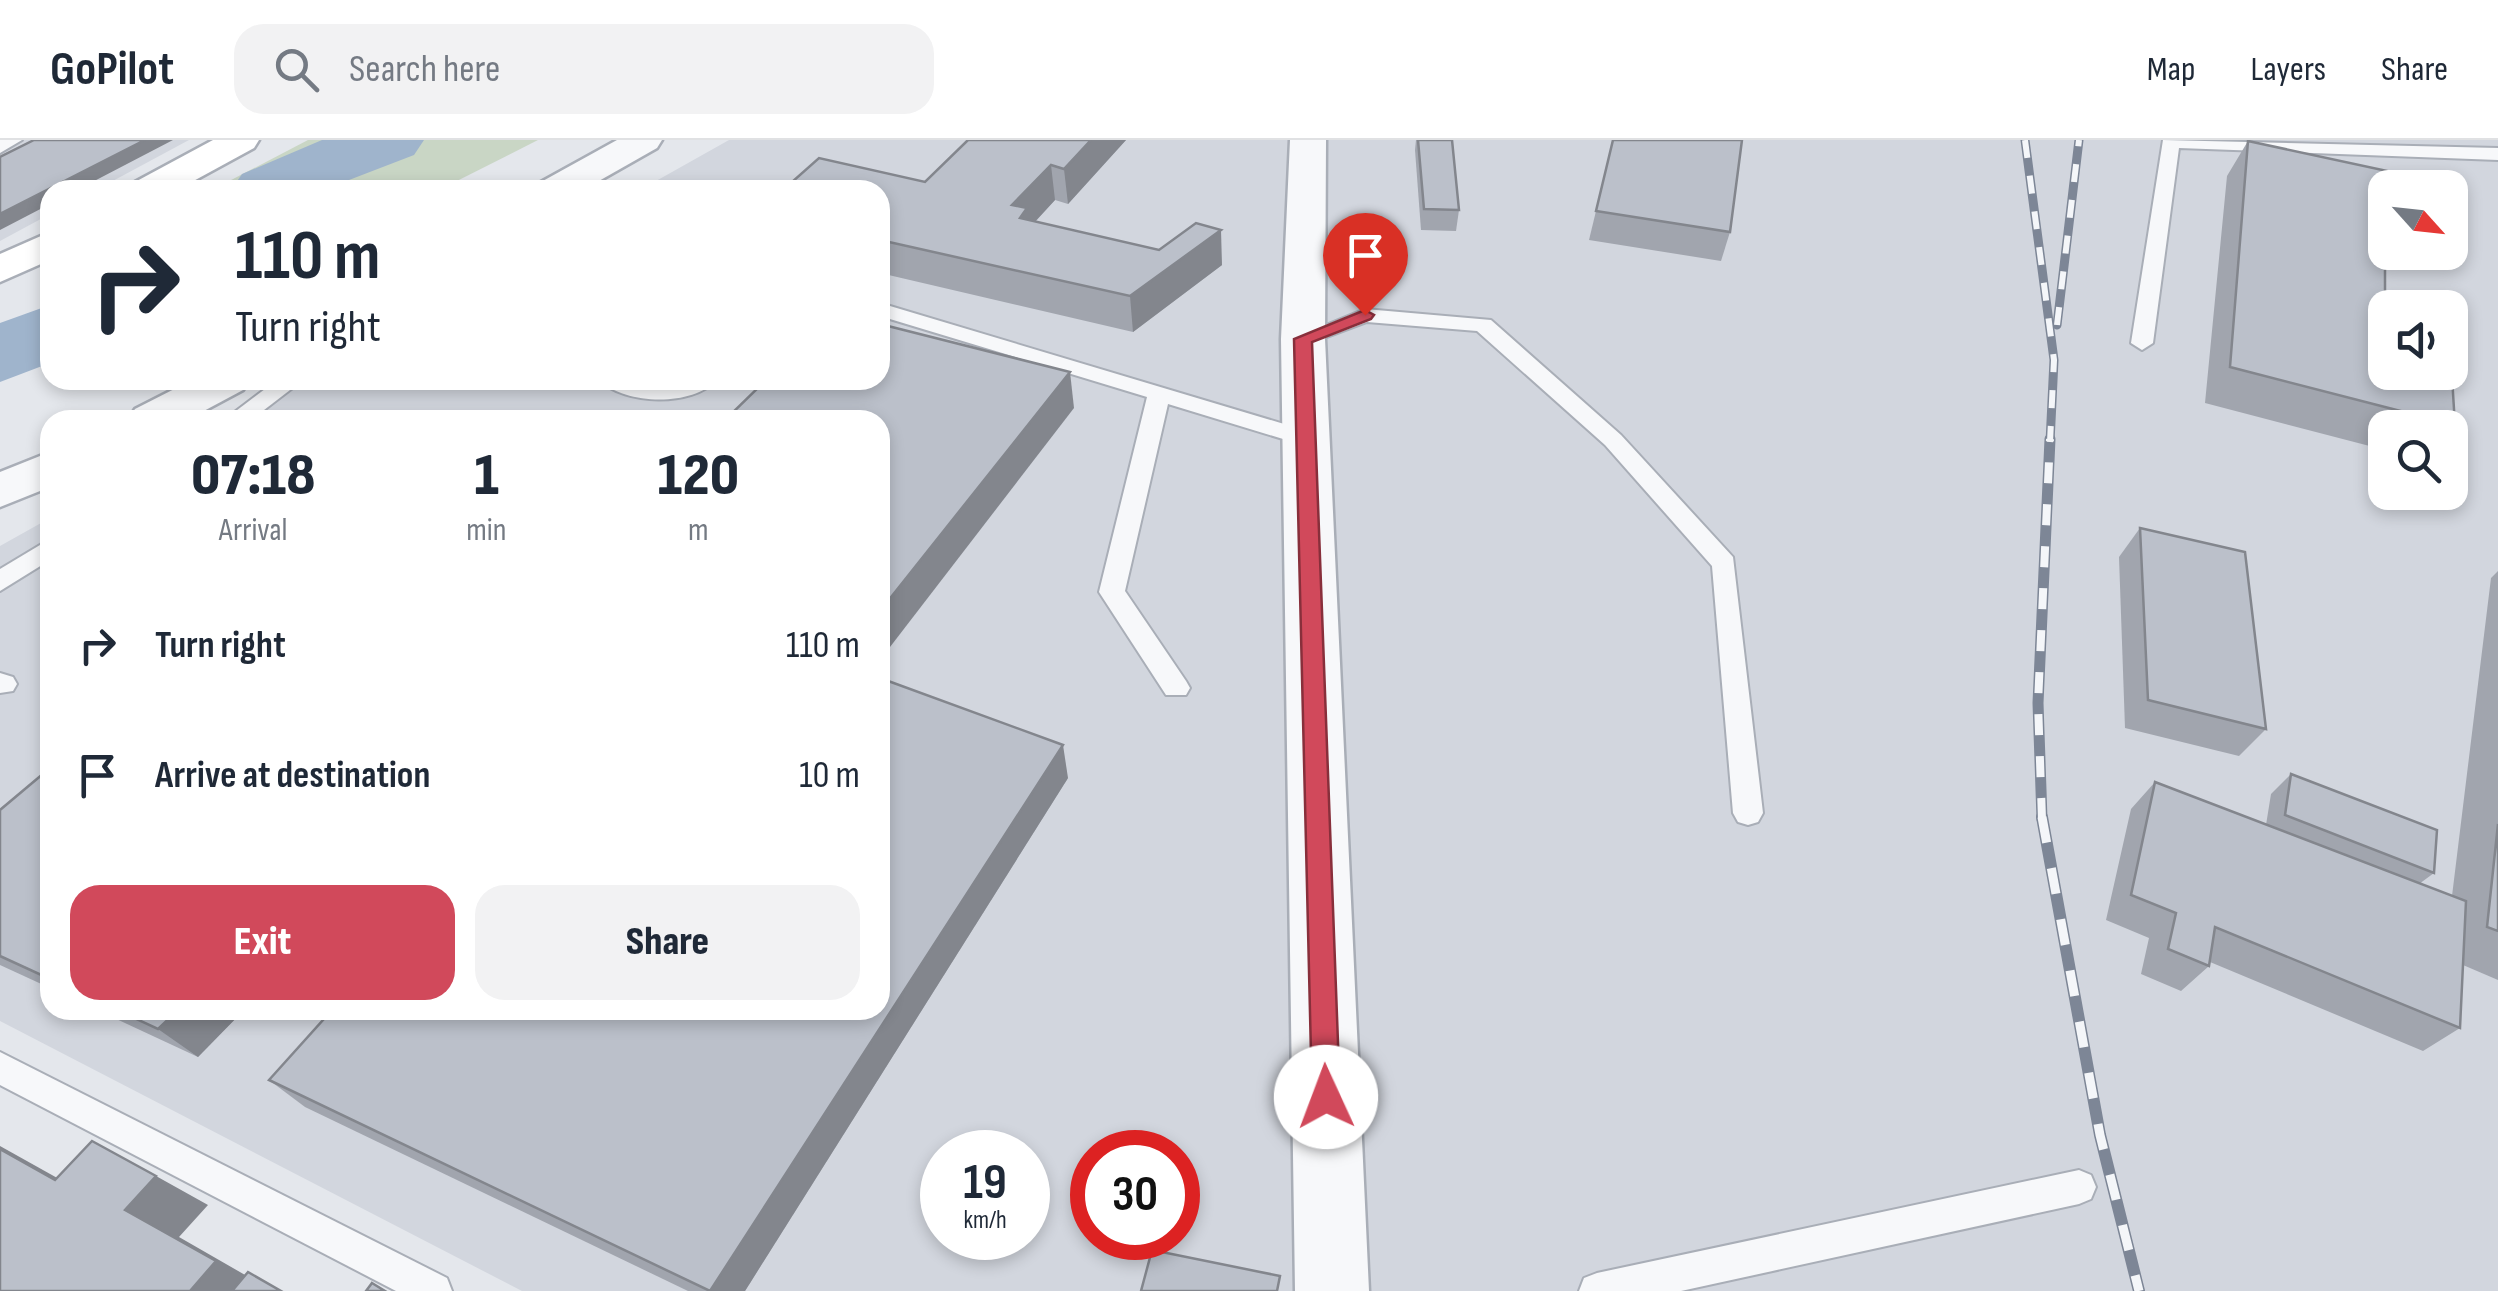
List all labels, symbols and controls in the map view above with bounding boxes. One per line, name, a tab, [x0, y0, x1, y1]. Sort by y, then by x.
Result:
search box	[234, 24, 934, 114]
text: GoPilot	[50, 41, 174, 98]
icon: search	[269, 42, 324, 97]
text: Search here	[349, 47, 500, 92]
text: Map	[2147, 48, 2195, 91]
text: Layers	[2250, 48, 2326, 91]
text: Share	[2381, 48, 2448, 91]
north arrow	[2368, 170, 2468, 270]
map controls	[2368, 170, 2468, 510]
pin	[1323, 213, 1408, 316]
text: 110 m	[235, 215, 381, 299]
icon: right	[70, 220, 200, 350]
icon: arrive	[1338, 228, 1393, 283]
button: sound	[2368, 290, 2468, 390]
text: Turn right	[235, 300, 381, 355]
button: search	[2368, 410, 2468, 510]
text: 07:18	[191, 440, 315, 512]
text: 1	[474, 440, 499, 512]
text: 120	[657, 440, 739, 512]
text: Arrival	[219, 511, 288, 550]
text: min	[466, 511, 507, 550]
text: m	[688, 511, 709, 550]
icon: right	[70, 618, 125, 673]
text: Turn right	[155, 623, 286, 668]
text: 110 m	[786, 623, 860, 668]
icon: arrive	[70, 748, 125, 803]
text: Arrive at destination	[155, 753, 430, 798]
text: 10 m	[799, 753, 860, 798]
button: Exit	[70, 885, 455, 1000]
button: Share	[475, 885, 860, 1000]
position arrow	[1274, 1045, 1378, 1149]
speed limit sign: 30	[1070, 1130, 1200, 1260]
text: 19	[963, 1153, 1007, 1213]
text: km/h	[963, 1205, 1007, 1236]

